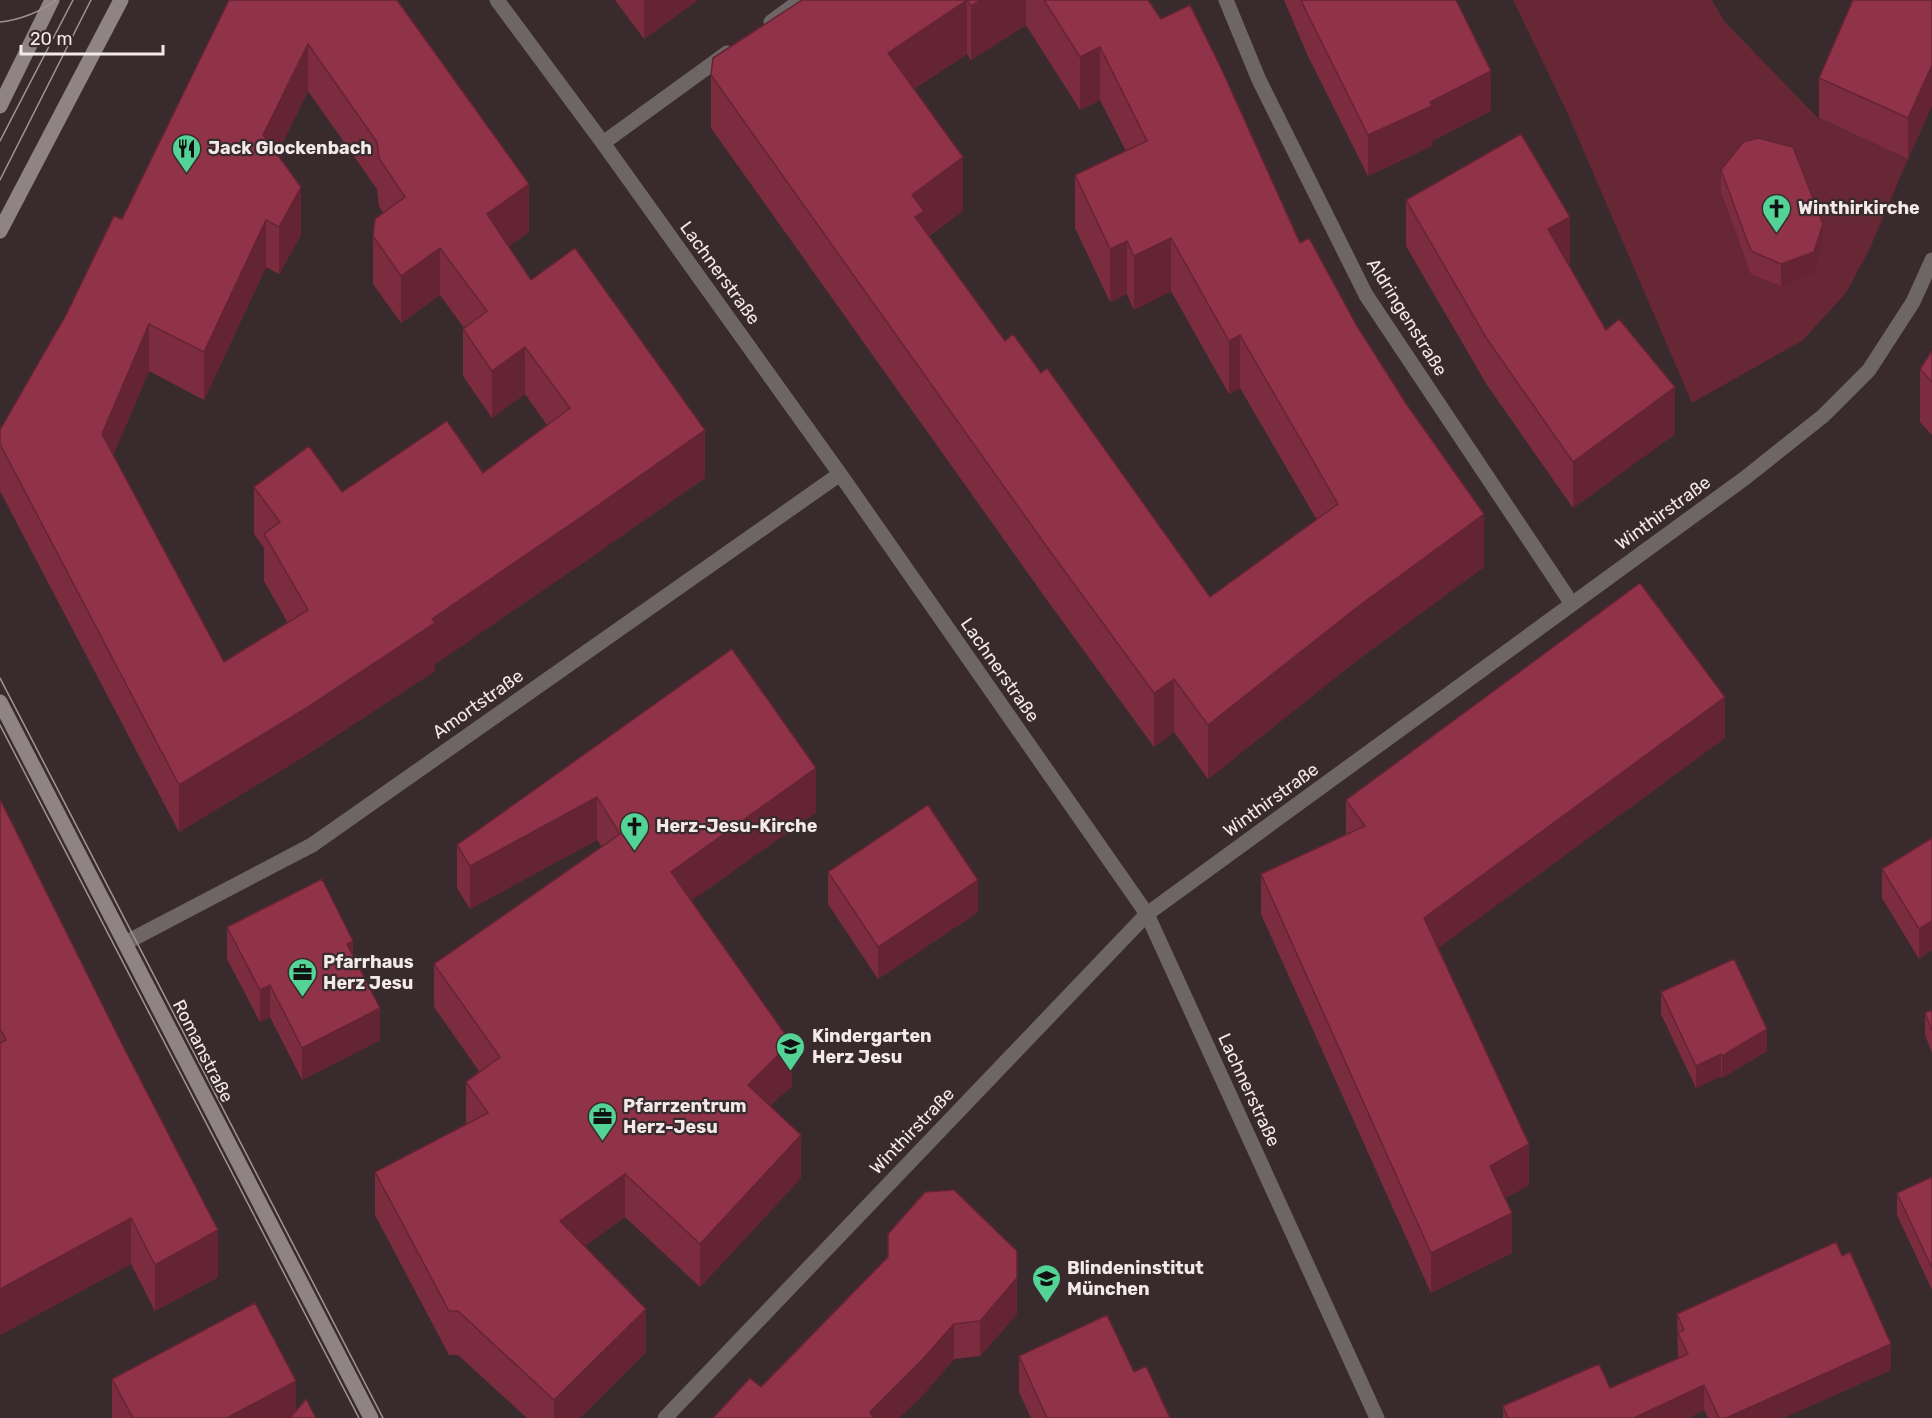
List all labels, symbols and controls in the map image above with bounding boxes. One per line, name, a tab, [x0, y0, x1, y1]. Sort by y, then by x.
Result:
scale bar	[21, 18, 164, 56]
text: 20 m	[30, 28, 72, 50]
restaurant icon: Jack Glockenbach	[171, 132, 203, 174]
place label: Jack Glockenbach	[208, 137, 372, 159]
church icon: Winthirkirche	[1761, 192, 1793, 234]
place label: Winthirkirche	[1798, 197, 1920, 219]
street label: Lachnerstraße	[675, 217, 765, 329]
street label: Aldringenstraße	[1362, 254, 1452, 380]
street label: Winthirstraße	[1611, 471, 1715, 555]
street label: Lachnerstraße	[956, 614, 1044, 726]
street label: Amortstraße	[428, 665, 528, 743]
street label: Winthirstraße	[1219, 758, 1323, 842]
church icon: Herz-Jesu-Kirche	[619, 810, 651, 852]
place label: Herz-Jesu-Kirche	[656, 815, 818, 837]
place label: Pfarrhaus Herz Jesu	[323, 951, 414, 994]
office icon: Pfarrhaus Herz Jesu	[286, 956, 318, 998]
street label: Romanstraße	[168, 996, 238, 1106]
place label: Kindergarten Herz Jesu	[812, 1025, 932, 1068]
school or university icon: Kindergarten Herz Jesu	[775, 1030, 807, 1072]
street label: Lachnerstraße	[1213, 1030, 1285, 1150]
street label: Winthirstraße	[865, 1083, 959, 1179]
place label: Pfarrzentrum Herz-Jesu	[623, 1095, 747, 1138]
office icon: Pfarrzentrum Herz-Jesu	[586, 1100, 618, 1142]
place label: Blindeninstitut München	[1067, 1257, 1204, 1300]
school or university icon: Blindeninstitut München	[1030, 1262, 1062, 1304]

